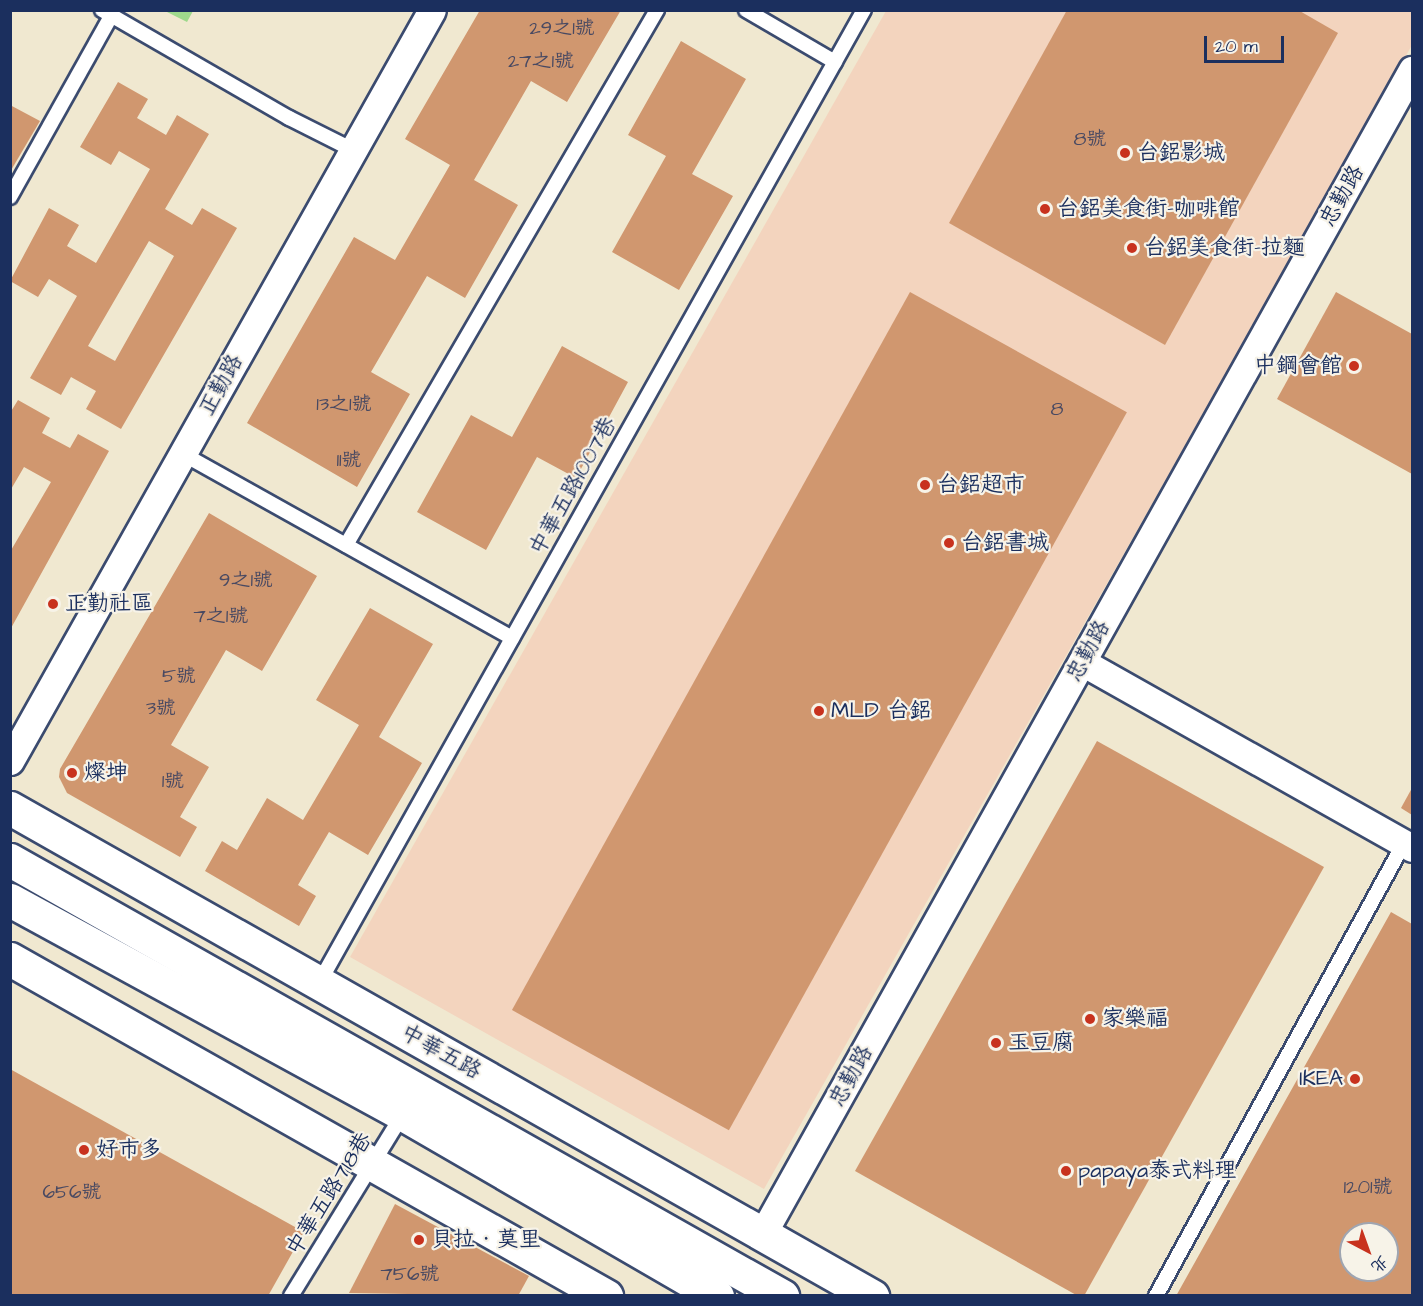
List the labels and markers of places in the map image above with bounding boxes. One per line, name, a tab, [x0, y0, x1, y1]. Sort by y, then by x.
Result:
place label: 台鋁影城	[1137, 140, 1225, 166]
marker: 台鋁影城	[1118, 146, 1132, 160]
place label: 台鋁美食街-咖啡館	[1057, 196, 1240, 222]
marker: 台鋁美食街-咖啡館	[1038, 202, 1052, 216]
place label: 台鋁美食街-拉麵	[1144, 235, 1305, 261]
marker: 台鋁美食街-拉麵	[1125, 241, 1139, 255]
place label: 中鋼會館	[1254, 353, 1342, 379]
marker: 中鋼會館	[1347, 359, 1361, 373]
place label: 台鋁超市	[937, 472, 1025, 498]
marker: 台鋁超市	[918, 478, 932, 492]
place label: 台鋁書城	[961, 530, 1049, 556]
marker: 台鋁書城	[942, 536, 956, 550]
place label: 正勤社區	[65, 591, 153, 617]
marker: 正勤社區	[46, 597, 60, 611]
place label: MLD 台鋁	[831, 698, 932, 724]
marker: MLD 台鋁	[812, 704, 826, 718]
place label: 燦坤	[84, 760, 128, 786]
marker: 燦坤	[65, 766, 79, 780]
place label: 家樂福	[1102, 1006, 1168, 1032]
marker: 家樂福	[1083, 1012, 1097, 1026]
place label: 玉豆腐	[1008, 1030, 1074, 1056]
marker: 玉豆腐	[989, 1036, 1003, 1050]
place label: IKEA	[1299, 1066, 1343, 1092]
marker: IKEA	[1348, 1072, 1362, 1086]
place label: 好市多	[96, 1137, 162, 1163]
marker: 好市多	[77, 1143, 91, 1157]
place label: papaya泰式料理	[1078, 1158, 1236, 1184]
marker: papaya泰式料理	[1059, 1164, 1073, 1178]
place label: 貝拉．莫里	[431, 1227, 541, 1253]
marker: 貝拉．莫里	[412, 1233, 426, 1247]

